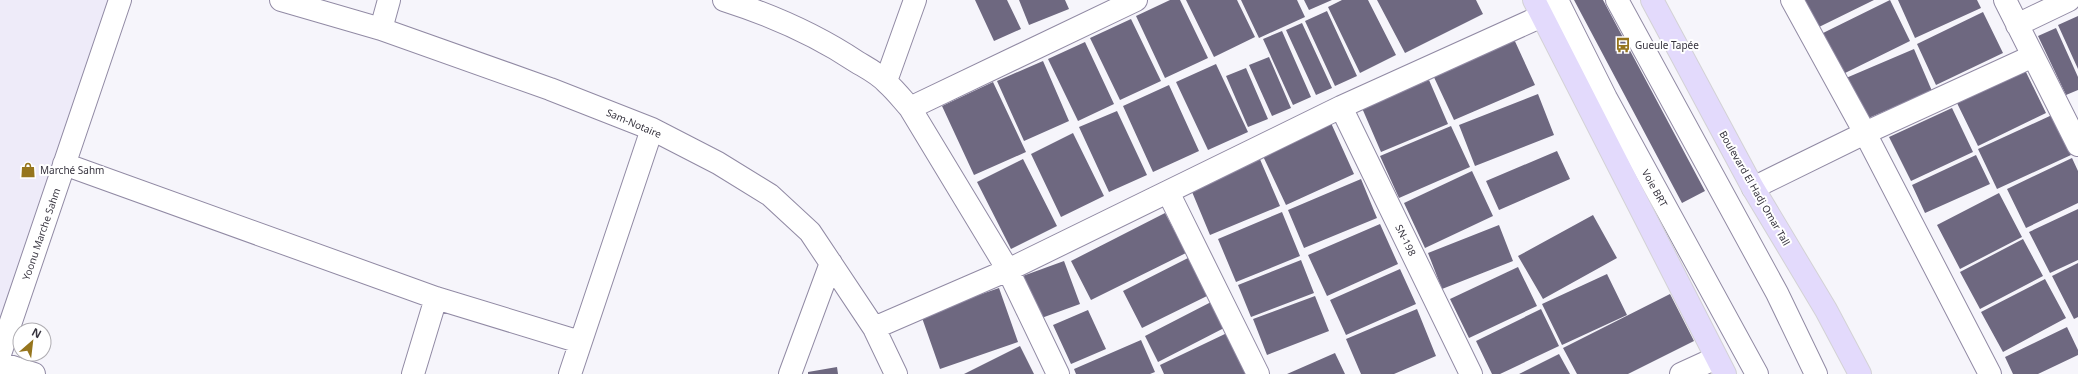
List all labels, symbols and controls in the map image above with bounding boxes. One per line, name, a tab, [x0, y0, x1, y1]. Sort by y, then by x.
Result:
bus stop icon: Gueule Tapée	[1614, 36, 1632, 54]
place label: Gueule Tapée	[1635, 38, 1699, 52]
street label: Sam-Notaire	[604, 105, 664, 141]
street label: Boulevard El Hadj Omar Tall	[1716, 128, 1794, 248]
shop icon: Marché Sahm	[19, 161, 37, 179]
place label: Marché Sahm	[40, 163, 104, 177]
street label: Voie BRT	[1639, 167, 1671, 210]
street label: Yoonu Marche Sahm	[19, 186, 63, 282]
street label: SN-198	[1392, 222, 1420, 258]
north arrow	[12, 322, 52, 362]
text: N	[29, 324, 44, 341]

